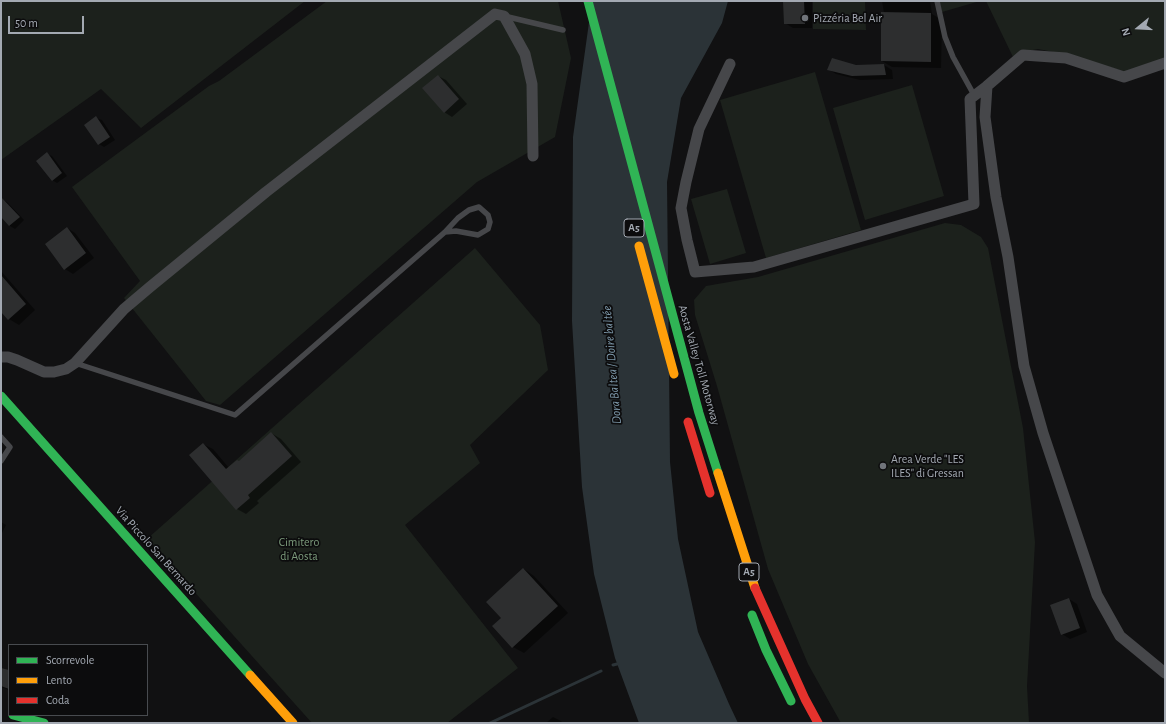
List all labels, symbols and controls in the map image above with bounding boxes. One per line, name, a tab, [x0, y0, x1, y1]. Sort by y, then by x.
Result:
scale bar	[10, 8, 86, 34]
north arrow	[1118, 8, 1158, 48]
place label: Pizzéria Bel Air	[813, 11, 882, 25]
marker: Pizzéria Bel Air	[800, 13, 810, 23]
text: 50 m	[15, 17, 38, 29]
text: N	[1120, 27, 1133, 37]
road number: A5	[624, 219, 644, 237]
street label: Aosta Valley Toll Motorway	[675, 303, 723, 427]
water label: Dora Baltea / Doire baltée	[599, 305, 625, 425]
place label: Area Verde "LES ILES" di Gressan	[891, 452, 964, 480]
marker: Area Verde "LES ILES" di Gressan	[878, 461, 888, 471]
street label: Via Piccolo San Bernardo	[112, 504, 200, 598]
park label: Cimitero di Aosta	[279, 535, 319, 563]
road number: A5	[739, 563, 759, 581]
legend	[8, 644, 148, 716]
text: Scorrevole	[46, 654, 94, 666]
text: Lento	[46, 674, 72, 686]
text: Coda	[46, 694, 70, 706]

